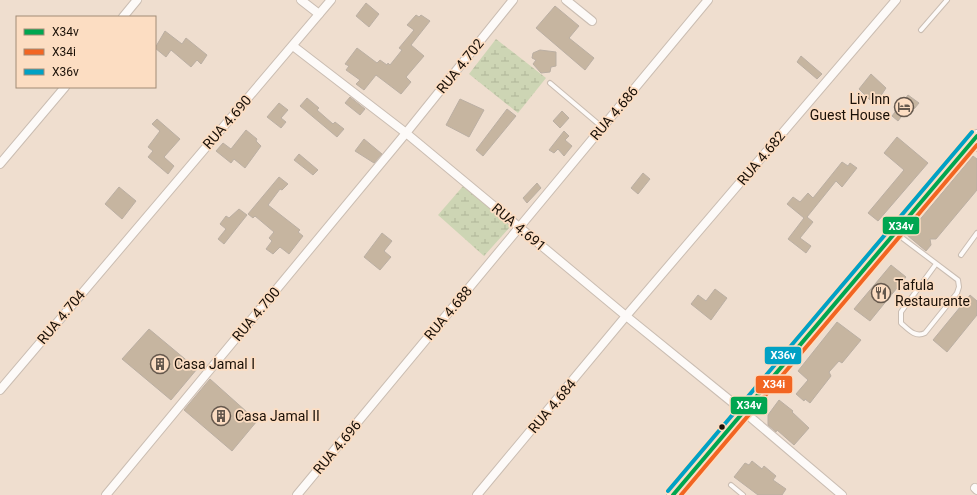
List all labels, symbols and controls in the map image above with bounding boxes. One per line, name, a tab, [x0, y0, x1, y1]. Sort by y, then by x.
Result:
legend	[16, 16, 156, 88]
text: X34v	[52, 25, 79, 39]
street label: RUA 4.702	[433, 35, 487, 96]
text: X34i	[52, 45, 76, 59]
text: X36v	[52, 65, 79, 79]
street label: RUA 4.686	[587, 83, 641, 143]
place label: Liv Inn Guest House	[810, 91, 890, 123]
street label: RUA 4.690	[200, 92, 255, 152]
hotel icon: Liv Inn Guest House	[893, 96, 915, 118]
street label: RUA 4.682	[734, 128, 788, 188]
street label: RUA 4.691	[489, 200, 549, 254]
line badge: X34v	[882, 216, 920, 235]
text: X34v	[888, 220, 914, 233]
place label: Tafula Restaurante	[895, 277, 970, 309]
restaurant icon: Tafula Restaurante	[870, 282, 892, 304]
street label: RUA 4.688	[421, 283, 475, 343]
street label: RUA 4.700	[229, 284, 283, 344]
street label: RUA 4.704	[34, 287, 88, 347]
line badge: X36v	[764, 346, 802, 365]
text: X36v	[770, 349, 796, 362]
building icon: Casa Jamal I	[149, 353, 171, 375]
place label: Casa Jamal I	[174, 356, 255, 372]
line badge: X34i	[755, 375, 793, 394]
street label: RUA 4.684	[525, 376, 579, 436]
text: X34i	[763, 378, 785, 391]
line badge: X34v	[730, 396, 768, 415]
text: X34v	[736, 399, 762, 412]
building icon: Casa Jamal II	[210, 405, 232, 427]
place label: Casa Jamal II	[235, 408, 320, 424]
street label: RUA 4.696	[310, 417, 364, 477]
unlabelled marker	[717, 422, 727, 432]

